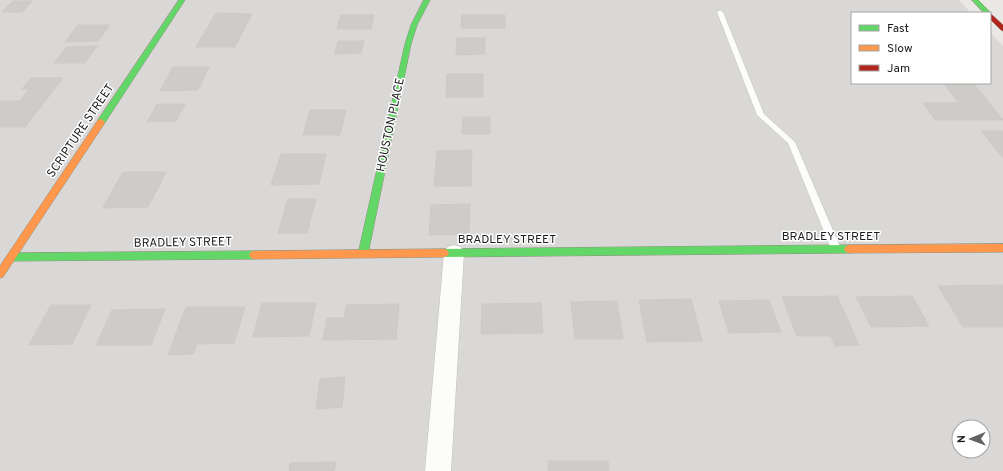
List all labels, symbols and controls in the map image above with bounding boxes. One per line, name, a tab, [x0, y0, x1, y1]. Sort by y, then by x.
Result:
legend	[851, 12, 991, 84]
text: Fast	[887, 21, 909, 37]
text: Slow	[887, 41, 913, 57]
text: Jam	[887, 61, 910, 77]
street label: HOUSTON PLACE	[373, 77, 409, 173]
street label: SCRIPTURE STREET	[44, 81, 118, 181]
street label: BRADLEY STREET	[782, 229, 880, 245]
street label: BRADLEY STREET	[458, 232, 556, 248]
street label: BRADLEY STREET	[134, 234, 232, 252]
north arrow	[951, 419, 991, 459]
text: N	[955, 435, 969, 443]

